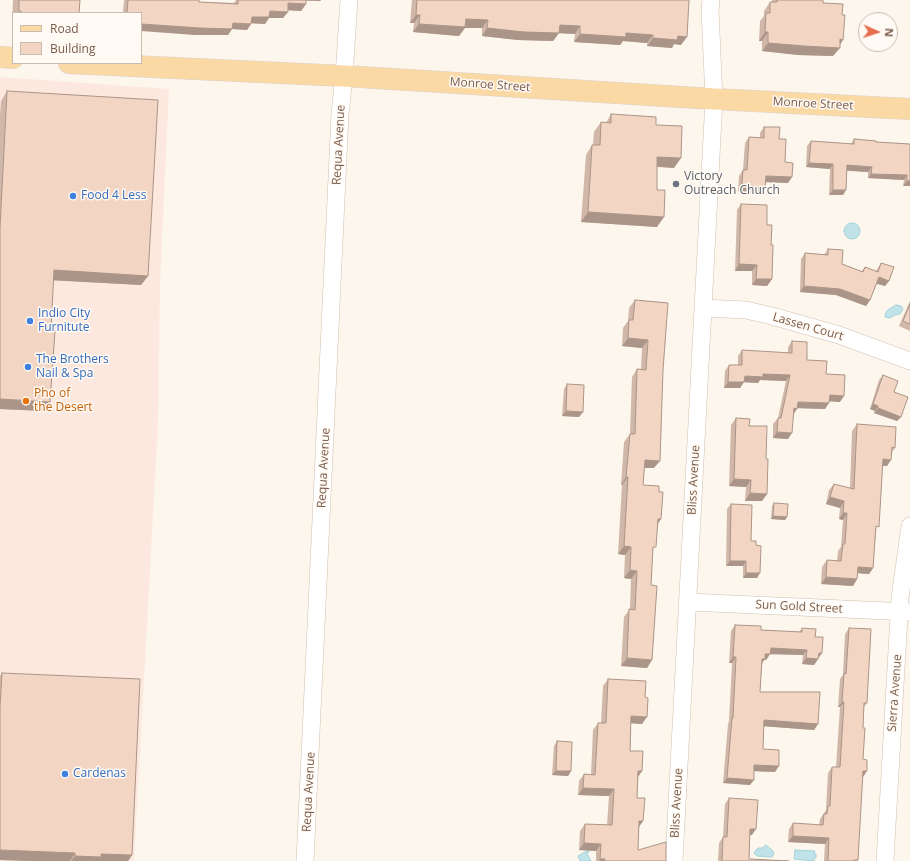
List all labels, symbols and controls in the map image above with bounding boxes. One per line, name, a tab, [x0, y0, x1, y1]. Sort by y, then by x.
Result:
legend	[12, 12, 142, 64]
north arrow	[858, 12, 898, 52]
text: Road	[50, 20, 79, 37]
text: N	[882, 28, 897, 37]
text: Building	[50, 40, 95, 57]
street label: Monroe Street	[449, 75, 531, 95]
street label: Monroe Street	[772, 95, 854, 113]
street label: Requa Avenue	[330, 104, 348, 186]
place label: Victory Outreach Church	[684, 170, 780, 198]
marker: Victory Outreach Church	[671, 179, 681, 189]
place label: Food 4 Less	[81, 189, 147, 203]
marker: Food 4 Less	[68, 191, 78, 201]
place label: Indio City Furnitute	[38, 307, 90, 335]
street label: Lassen Court	[771, 310, 845, 344]
marker: Indio City Furnitute	[25, 316, 35, 326]
place label: The Brothers Nail & Spa	[36, 353, 109, 381]
marker: The Brothers Nail & Spa	[23, 362, 33, 372]
place label: Pho of the Desert	[34, 387, 93, 415]
marker: Pho of the Desert	[21, 396, 31, 406]
street label: Requa Avenue	[315, 427, 333, 509]
street label: Bliss Avenue	[685, 445, 703, 515]
street label: Sun Gold Street	[755, 598, 843, 616]
street label: Sierra Avenue	[885, 654, 905, 732]
street label: Requa Avenue	[300, 751, 318, 833]
place label: Cardenas	[73, 767, 126, 781]
street label: Bliss Avenue	[668, 768, 686, 838]
marker: Cardenas	[60, 769, 70, 779]

